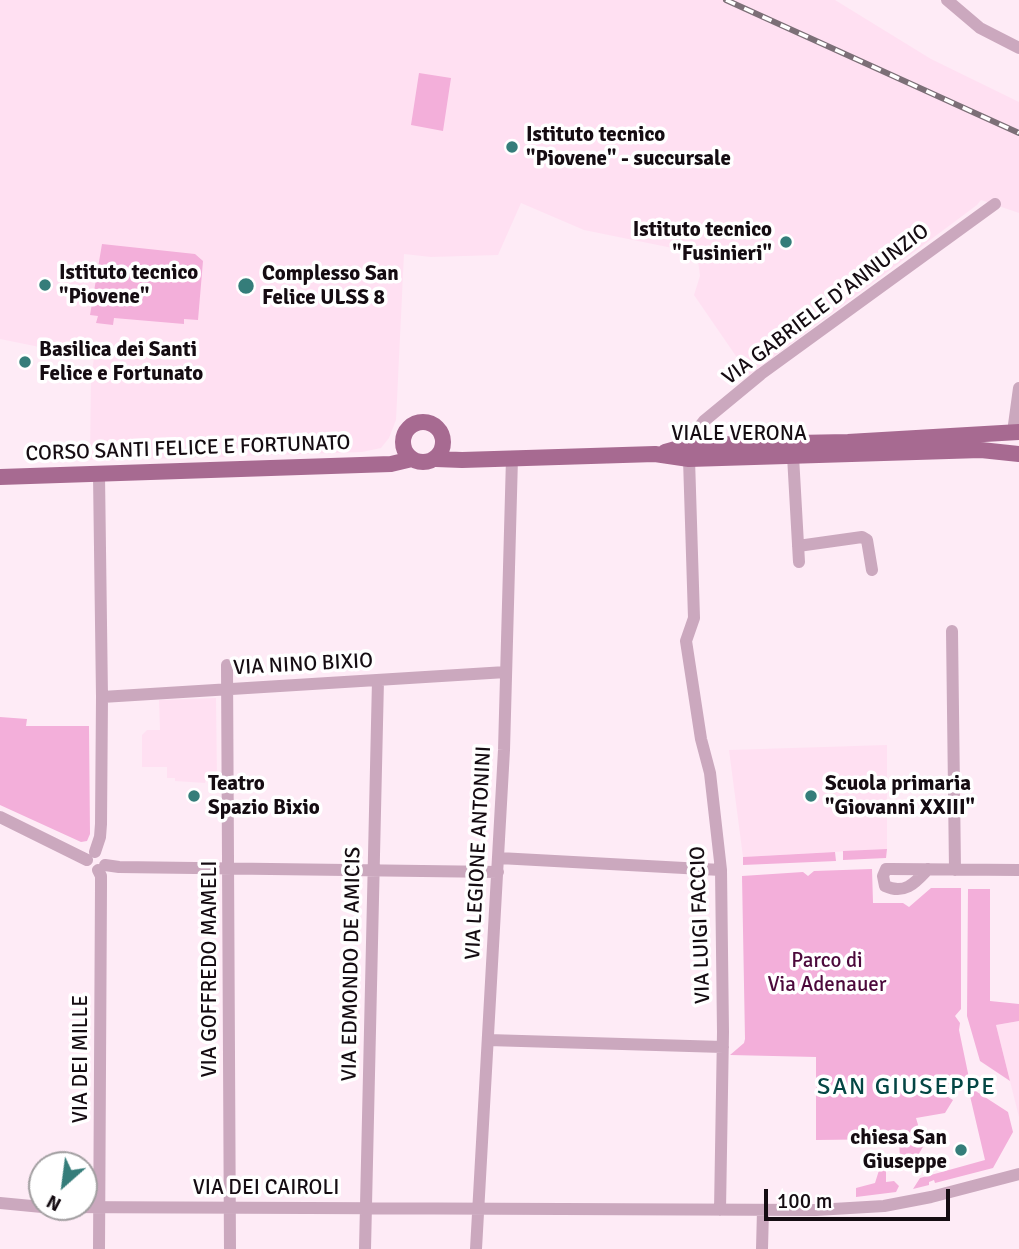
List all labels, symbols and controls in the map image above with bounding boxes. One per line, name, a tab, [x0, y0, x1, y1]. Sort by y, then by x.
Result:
place label: Istituto tecnico "Piovene" - succursale	[526, 122, 731, 172]
marker: Istituto tecnico "Piovene" - succursale	[504, 139, 520, 155]
place label: Istituto tecnico "Fusinieri"	[633, 217, 772, 267]
street label: VIA GABRIELE D'ANNUNZIO	[718, 219, 934, 391]
marker: Istituto tecnico "Fusinieri"	[778, 234, 794, 250]
place label: Istituto tecnico "Piovene"	[59, 260, 198, 310]
place label: Complesso San Felice ULSS 8	[262, 261, 399, 311]
marker: Complesso San Felice ULSS 8	[236, 276, 256, 296]
marker: Istituto tecnico "Piovene"	[37, 277, 53, 293]
place label: Basilica dei Santi Felice e Fortunato	[39, 337, 203, 387]
marker: Basilica dei Santi Felice e Fortunato	[17, 354, 33, 370]
street label: VIALE VERONA	[671, 421, 807, 447]
street label: CORSO SANTI FELICE E FORTUNATO	[25, 431, 351, 467]
street label: VIA NINO BIXIO	[232, 649, 374, 681]
street label: VIA LEGIONE ANTONINI	[461, 745, 497, 961]
place label: Teatro Spazio Bixio	[208, 771, 320, 821]
place label: Scuola primaria "Giovanni XXIII"	[825, 771, 975, 821]
marker: Teatro Spazio Bixio	[186, 788, 202, 804]
marker: Scuola primaria "Giovanni XXIII"	[803, 788, 819, 804]
street label: VIA EDMONDO DE AMICIS	[337, 846, 367, 1082]
street label: VIA LUIGI FACCIO	[686, 846, 716, 1004]
street label: VIA GOFFREDO MAMELI	[197, 860, 223, 1078]
park label: Parco di Via Adenauer	[767, 948, 887, 998]
street label: VIA DEI MILLE	[68, 995, 94, 1123]
district label: SAN GIUSEPPE	[819, 1074, 995, 1102]
place label: chiesa San Giuseppe	[850, 1125, 947, 1175]
marker: chiesa San Giuseppe	[953, 1142, 969, 1158]
north arrow	[28, 1151, 98, 1221]
street label: VIA DEI CAIROLI	[193, 1175, 339, 1201]
scale bar	[767, 1176, 953, 1220]
text: 100 m	[777, 1188, 832, 1214]
text: N	[43, 1189, 66, 1216]

